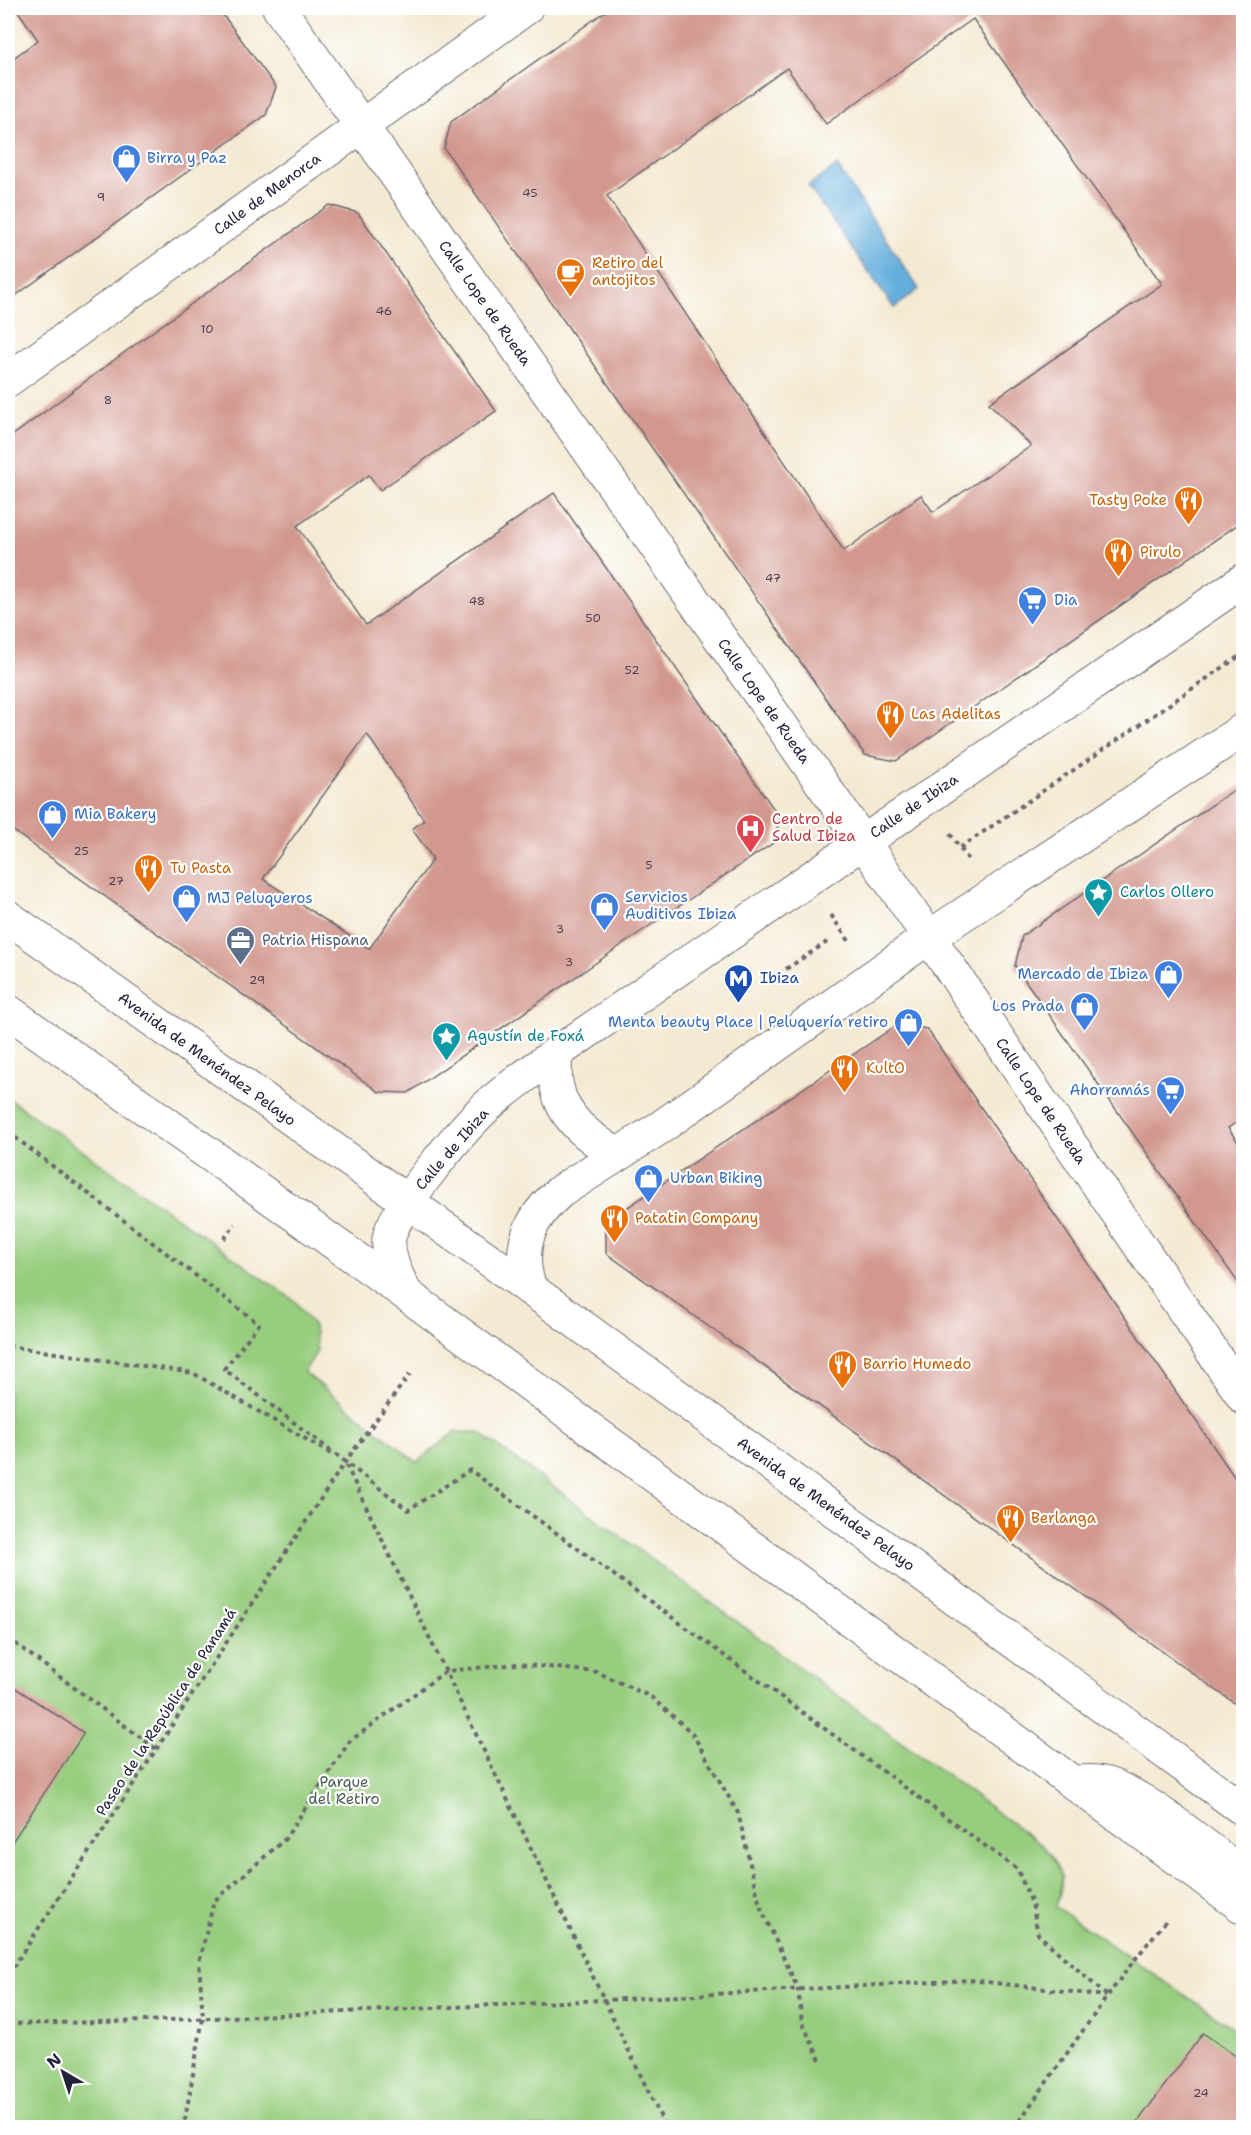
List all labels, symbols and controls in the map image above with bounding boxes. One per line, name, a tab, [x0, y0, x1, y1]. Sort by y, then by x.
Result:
shop icon: Birra y Paz	[110, 142, 142, 184]
place label: Birra y Paz	[147, 148, 227, 168]
street label: Calle de Menorca	[210, 148, 325, 240]
house number: 45	[522, 185, 538, 201]
house number: 9	[97, 189, 105, 205]
street label: Calle Lope de Rueda	[434, 236, 536, 370]
place label: Retiro del antojitos	[592, 253, 664, 290]
cafe icon: Retiro del antojitos	[555, 256, 587, 298]
house number: 46	[376, 303, 392, 319]
house number: 10	[200, 321, 214, 337]
house number: 8	[104, 392, 112, 408]
restaurant icon: Tasty Poke	[1172, 484, 1204, 526]
place label: Tasty Poke	[1089, 490, 1167, 510]
restaurant icon: Pirulo	[1103, 536, 1135, 578]
place label: Pirulo	[1140, 542, 1181, 562]
house number: 47	[765, 570, 781, 586]
supermarket icon: Dia	[1017, 584, 1049, 626]
place label: Dia	[1054, 590, 1078, 610]
house number: 48	[469, 593, 485, 609]
house number: 50	[585, 610, 601, 626]
street label: Calle Lope de Rueda	[713, 634, 815, 768]
house number: 52	[624, 662, 640, 678]
restaurant icon: Las Adelitas	[874, 698, 906, 740]
place label: Las Adelitas	[911, 704, 1001, 724]
street label: Calle de Ibiza	[866, 769, 963, 843]
shop icon: Mia Bakery	[37, 798, 69, 840]
place label: Mia Bakery	[74, 804, 156, 824]
place label: Centro de Salud Ibiza	[772, 809, 856, 846]
hospital icon: Centro de Salud Ibiza	[735, 812, 767, 854]
house number: 25	[73, 843, 89, 859]
restaurant icon: Tu Pasta	[133, 852, 165, 894]
house number: 5	[645, 857, 653, 873]
place label: Tu Pasta	[170, 858, 232, 878]
house number: 27	[108, 873, 124, 889]
place icon: Carlos Ollero	[1083, 876, 1115, 918]
shop icon: MJ Peluqueros	[170, 882, 202, 924]
place label: Carlos Ollero	[1120, 882, 1214, 902]
place label: Servicios Auditivos Ibiza	[625, 887, 737, 924]
place label: MJ Peluqueros	[207, 888, 313, 908]
shop icon: Servicios Auditivos Ibiza	[588, 890, 620, 932]
house number: 3	[556, 921, 564, 937]
office icon: Patria Hispana	[225, 924, 257, 966]
place label: Patria Hispana	[262, 930, 369, 950]
house number: 3	[565, 954, 573, 970]
shop icon: Mercado de Ibiza	[1153, 958, 1185, 1000]
metro station icon: Ibiza	[723, 962, 755, 1004]
place label: Mercado de Ibiza	[1018, 964, 1149, 984]
place label: Ibiza	[760, 968, 799, 988]
house number: 29	[249, 972, 265, 988]
street label: Avenida de Menéndez Pelayo	[114, 988, 300, 1130]
shop icon: Los Prada	[1069, 990, 1101, 1032]
place label: Los Prada	[992, 996, 1065, 1016]
shop icon: Menta beauty Place | Peluquería retiro	[893, 1006, 925, 1048]
place label: Menta beauty Place | Peluquería retiro	[608, 1012, 888, 1032]
place icon: Agustín de Foxá	[430, 1020, 462, 1062]
place label: Agustín de Foxá	[467, 1026, 585, 1046]
street label: Calle Lope de Rueda	[991, 1034, 1091, 1169]
restaurant icon: KultO	[829, 1052, 861, 1094]
place label: KultO	[866, 1058, 905, 1078]
supermarket icon: Ahorramás	[1155, 1074, 1187, 1116]
place label: Ahorramás	[1069, 1080, 1150, 1100]
street label: Calle de Ibiza	[411, 1103, 494, 1194]
shop icon: Urban Biking	[633, 1162, 665, 1204]
place label: Urban Biking	[670, 1168, 762, 1188]
restaurant icon: Patatin Company	[598, 1202, 630, 1244]
place label: Patatin Company	[635, 1208, 758, 1228]
restaurant icon: Barrio Humedo	[826, 1348, 858, 1390]
place label: Barrio Humedo	[863, 1354, 971, 1374]
street label: Avenida de Menéndez Pelayo	[733, 1433, 919, 1575]
restaurant icon: Berlanga	[994, 1502, 1026, 1544]
place label: Berlanga	[1031, 1508, 1097, 1528]
street label: Paseo de la República de Panamá	[91, 1604, 241, 1820]
park label: Parque del Retiro	[308, 1772, 380, 1809]
north arrow	[33, 2042, 93, 2102]
text: N	[42, 2049, 65, 2073]
house number: 24	[1193, 2085, 1209, 2101]

